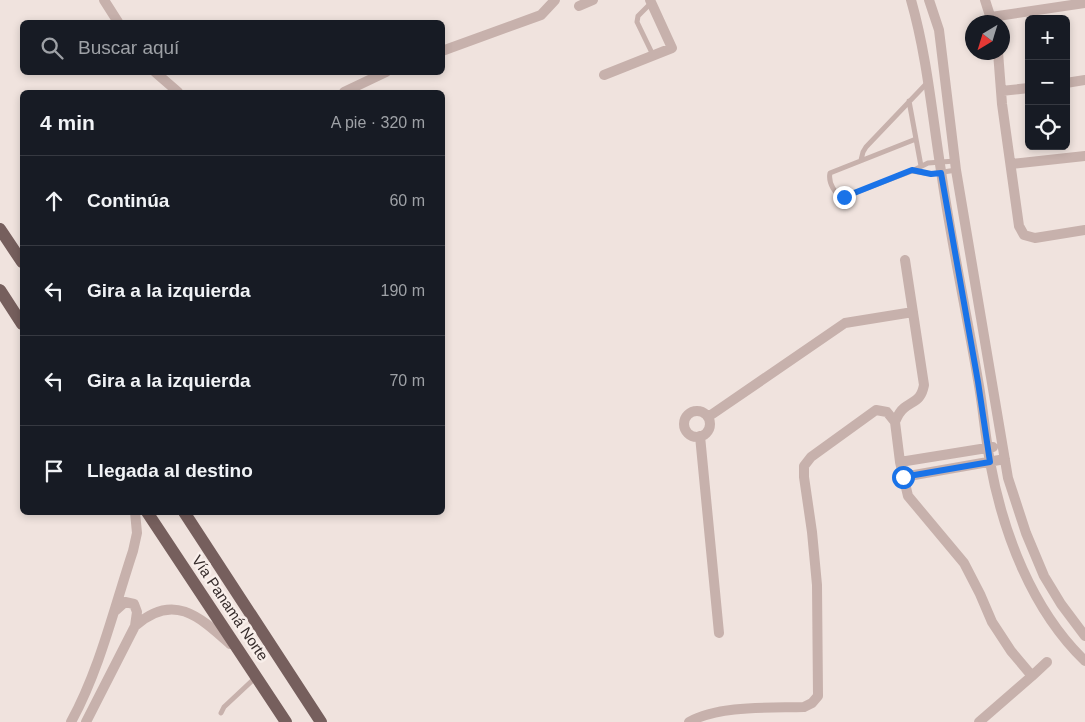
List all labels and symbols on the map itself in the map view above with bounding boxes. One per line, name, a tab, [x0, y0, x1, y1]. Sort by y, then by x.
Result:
north arrow	[965, 15, 1010, 60]
route end	[833, 186, 856, 209]
route start	[892, 466, 915, 489]
street label: Vía Panamá Norte	[189, 552, 272, 664]

